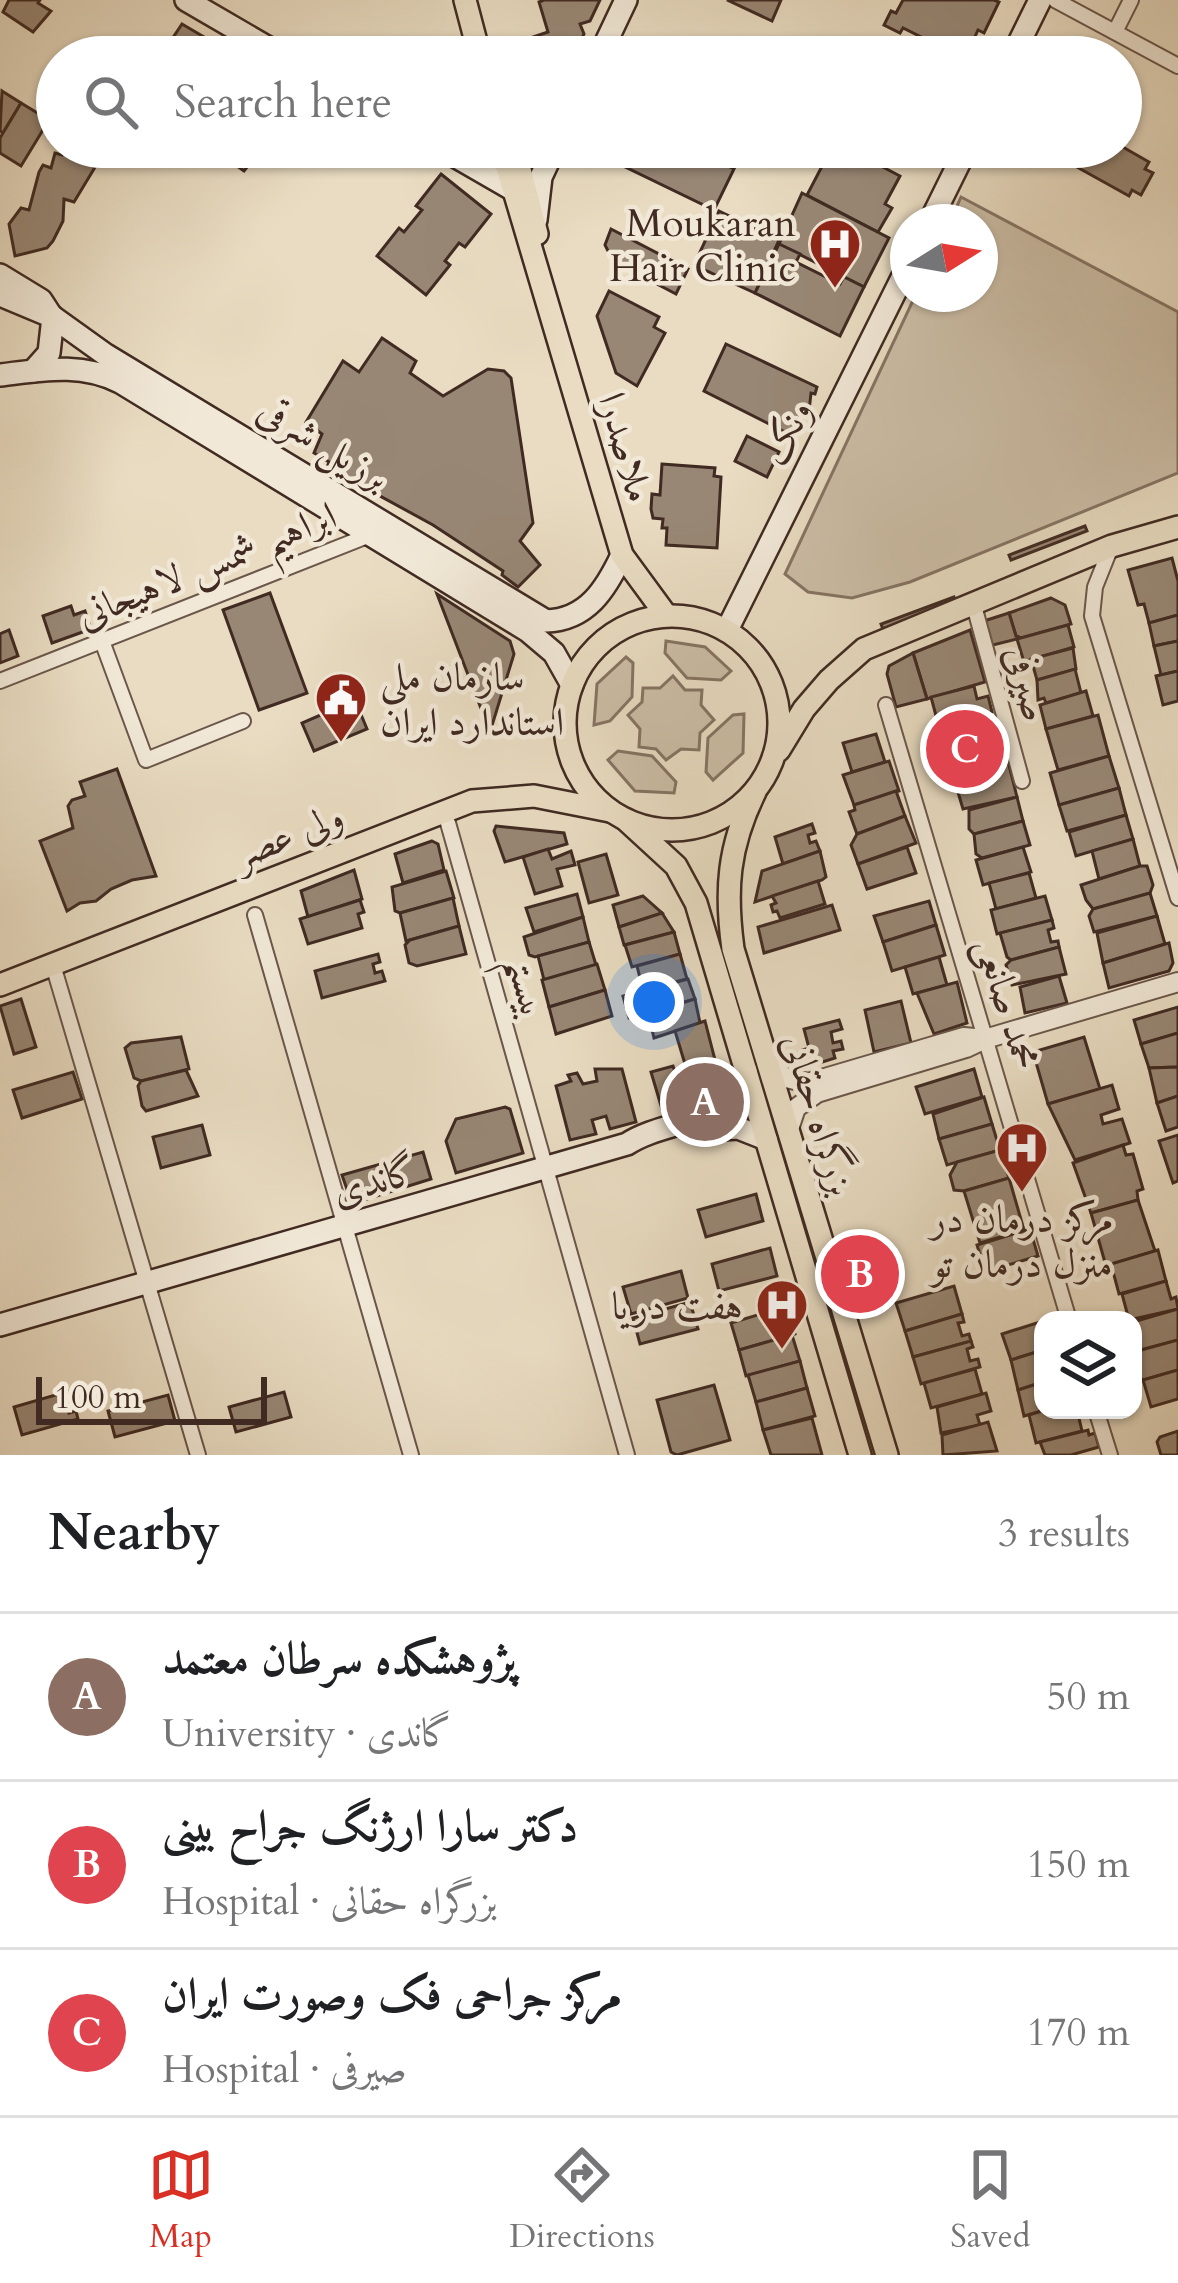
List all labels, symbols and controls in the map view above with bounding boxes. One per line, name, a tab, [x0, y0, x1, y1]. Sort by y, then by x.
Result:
search box	[36, 36, 1142, 168]
icon: search	[78, 69, 144, 135]
text: Search here	[174, 72, 392, 133]
place label: Moukaran Hair Clinic	[609, 197, 796, 295]
north arrow	[890, 204, 998, 312]
hospital icon: Moukaran Hair Clinic	[807, 216, 863, 290]
street label: برزیل شرقی	[248, 383, 399, 503]
street label: ملاصدرا	[585, 386, 666, 508]
street label: ونک	[748, 391, 825, 474]
street label: ابراهیم شمس لاهیجانی	[69, 489, 348, 652]
street label: صیرفی	[992, 640, 1063, 727]
place label: سازمان ملی استاندارد ایران	[380, 651, 564, 749]
public building icon: سازمان ملی استاندارد ایران	[313, 670, 369, 744]
pin: C	[926, 704, 1004, 794]
street label: ولی عصر	[222, 789, 351, 883]
street label: محمد صانعی	[962, 931, 1053, 1076]
street label: بیستم	[482, 949, 561, 1027]
your location	[624, 972, 684, 1032]
street label: بزرگراه حقانی	[769, 1027, 868, 1202]
pin: A	[666, 1057, 744, 1147]
hospital icon: مرکز درمان در منزل درمان تو	[994, 1120, 1050, 1194]
street label: گاندی	[326, 1144, 423, 1219]
place label: مرکز درمان در منزل درمان تو	[926, 1193, 1114, 1291]
pin: B	[821, 1229, 899, 1319]
hospital icon: هفت دریا	[754, 1277, 810, 1351]
place label: هفت دریا	[612, 1280, 743, 1333]
map controls	[1034, 1311, 1142, 1419]
button: layers	[1034, 1311, 1142, 1419]
scale bar	[36, 1371, 267, 1424]
text: 100 m	[54, 1375, 141, 1420]
text: Nearby	[48, 1498, 220, 1568]
text: 3 results	[998, 1507, 1130, 1560]
text: پژوهشکده سرطان معتمد	[162, 1628, 516, 1689]
text: A	[72, 1670, 102, 1723]
text: 50 m	[1047, 1670, 1130, 1723]
text: University · گاندی	[162, 1707, 452, 1760]
text: دکتر سارا ارژنگ جراح بینی	[162, 1796, 578, 1857]
text: B	[73, 1838, 101, 1891]
text: 150 m	[1027, 1838, 1130, 1891]
text: Hospital · بزرگراه حقانی	[162, 1875, 497, 1928]
text: مرکز جراحی فک وصورت ایران	[162, 1964, 622, 2025]
text: C	[72, 2006, 102, 2059]
text: 170 m	[1027, 2006, 1130, 2059]
text: Hospital · صیرفی	[162, 2043, 407, 2096]
tab: Map	[148, 2142, 214, 2259]
tab: Directions	[509, 2142, 655, 2259]
tab: Saved	[950, 2142, 1030, 2259]

